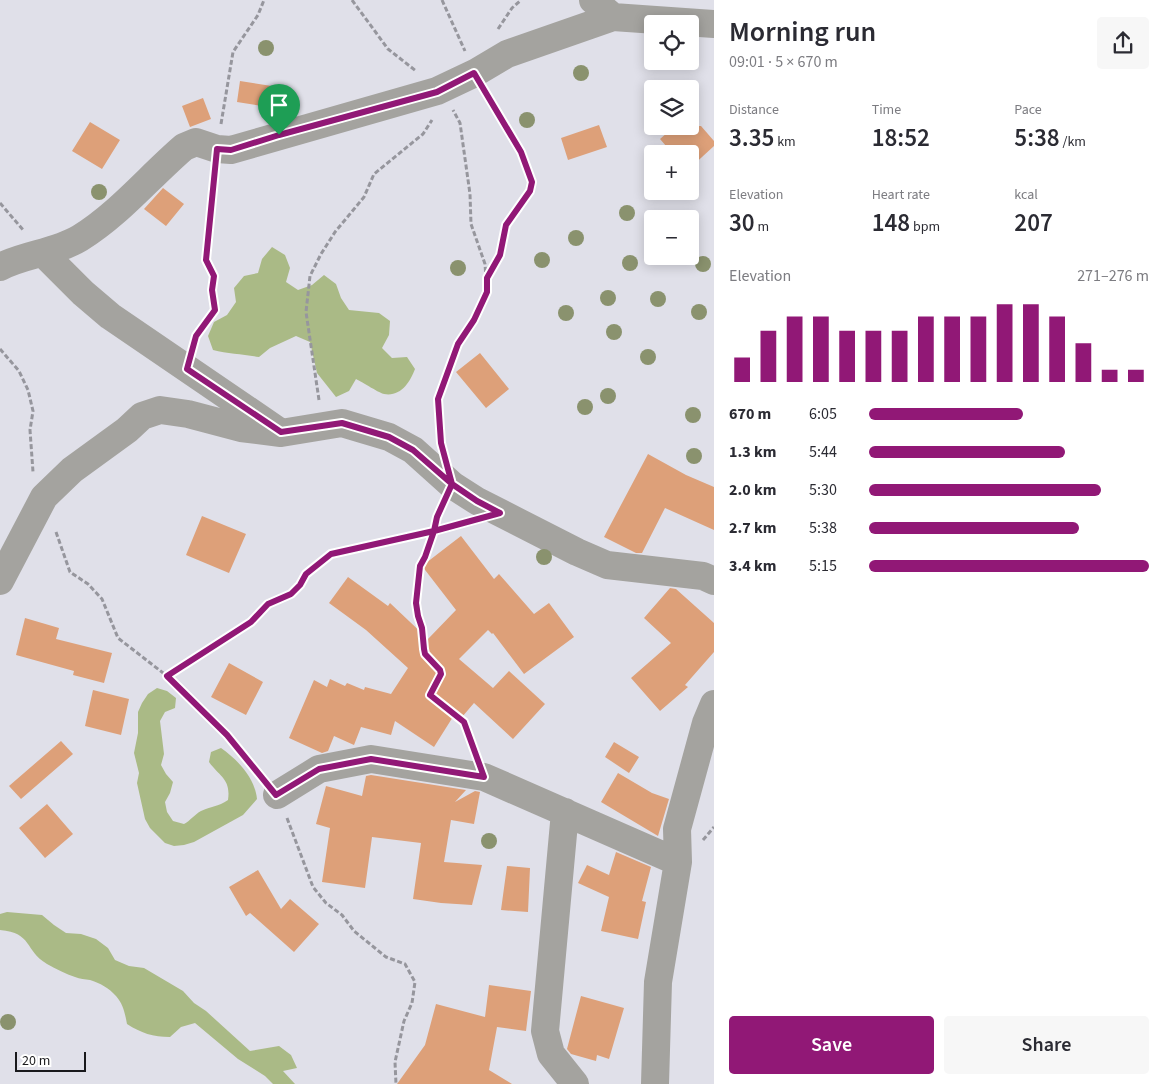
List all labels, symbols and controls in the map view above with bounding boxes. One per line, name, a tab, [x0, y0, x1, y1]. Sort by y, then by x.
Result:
text: Morning run	[729, 12, 876, 52]
map controls	[644, 15, 699, 265]
button: locate	[644, 15, 699, 70]
button: share	[1097, 17, 1149, 69]
text: 09:01 · 5 × 670 m	[729, 51, 838, 73]
button: layers	[644, 80, 699, 135]
pin	[258, 84, 300, 135]
icon: arrive	[265, 91, 293, 119]
text: Distance	[729, 100, 779, 120]
text: Time	[872, 100, 901, 120]
text: Pace	[1014, 100, 1042, 120]
text: 3.35	[729, 120, 774, 156]
text: 18:52	[872, 120, 930, 156]
text: 5:38	[1014, 120, 1060, 156]
text: km	[774, 132, 796, 152]
text: /km	[1060, 132, 1086, 152]
button: +	[644, 145, 699, 200]
text: Elevation	[729, 185, 784, 205]
text: Heart rate	[872, 185, 930, 205]
text: kcal	[1014, 185, 1038, 205]
text: 30	[729, 205, 755, 241]
text: 148	[872, 205, 910, 241]
text: 207	[1014, 205, 1053, 241]
button: −	[644, 210, 699, 265]
text: m	[755, 217, 769, 237]
text: bpm	[910, 217, 940, 237]
text: Elevation	[729, 265, 791, 287]
text: 271–276 m	[1077, 265, 1149, 287]
text: 670 m	[729, 403, 771, 425]
text: 6:05	[809, 403, 837, 425]
text: 1.3 km	[729, 441, 776, 463]
text: 5:44	[809, 441, 837, 463]
text: 2.0 km	[729, 479, 776, 501]
text: 5:30	[809, 479, 837, 501]
text: 2.7 km	[729, 517, 776, 539]
text: 5:38	[809, 517, 837, 539]
text: 3.4 km	[729, 555, 776, 577]
text: 5:15	[809, 555, 837, 577]
button: Save	[729, 1016, 934, 1074]
button: Share	[944, 1016, 1149, 1074]
scale bar	[15, 1049, 86, 1072]
text: 20 m	[22, 1051, 50, 1071]

